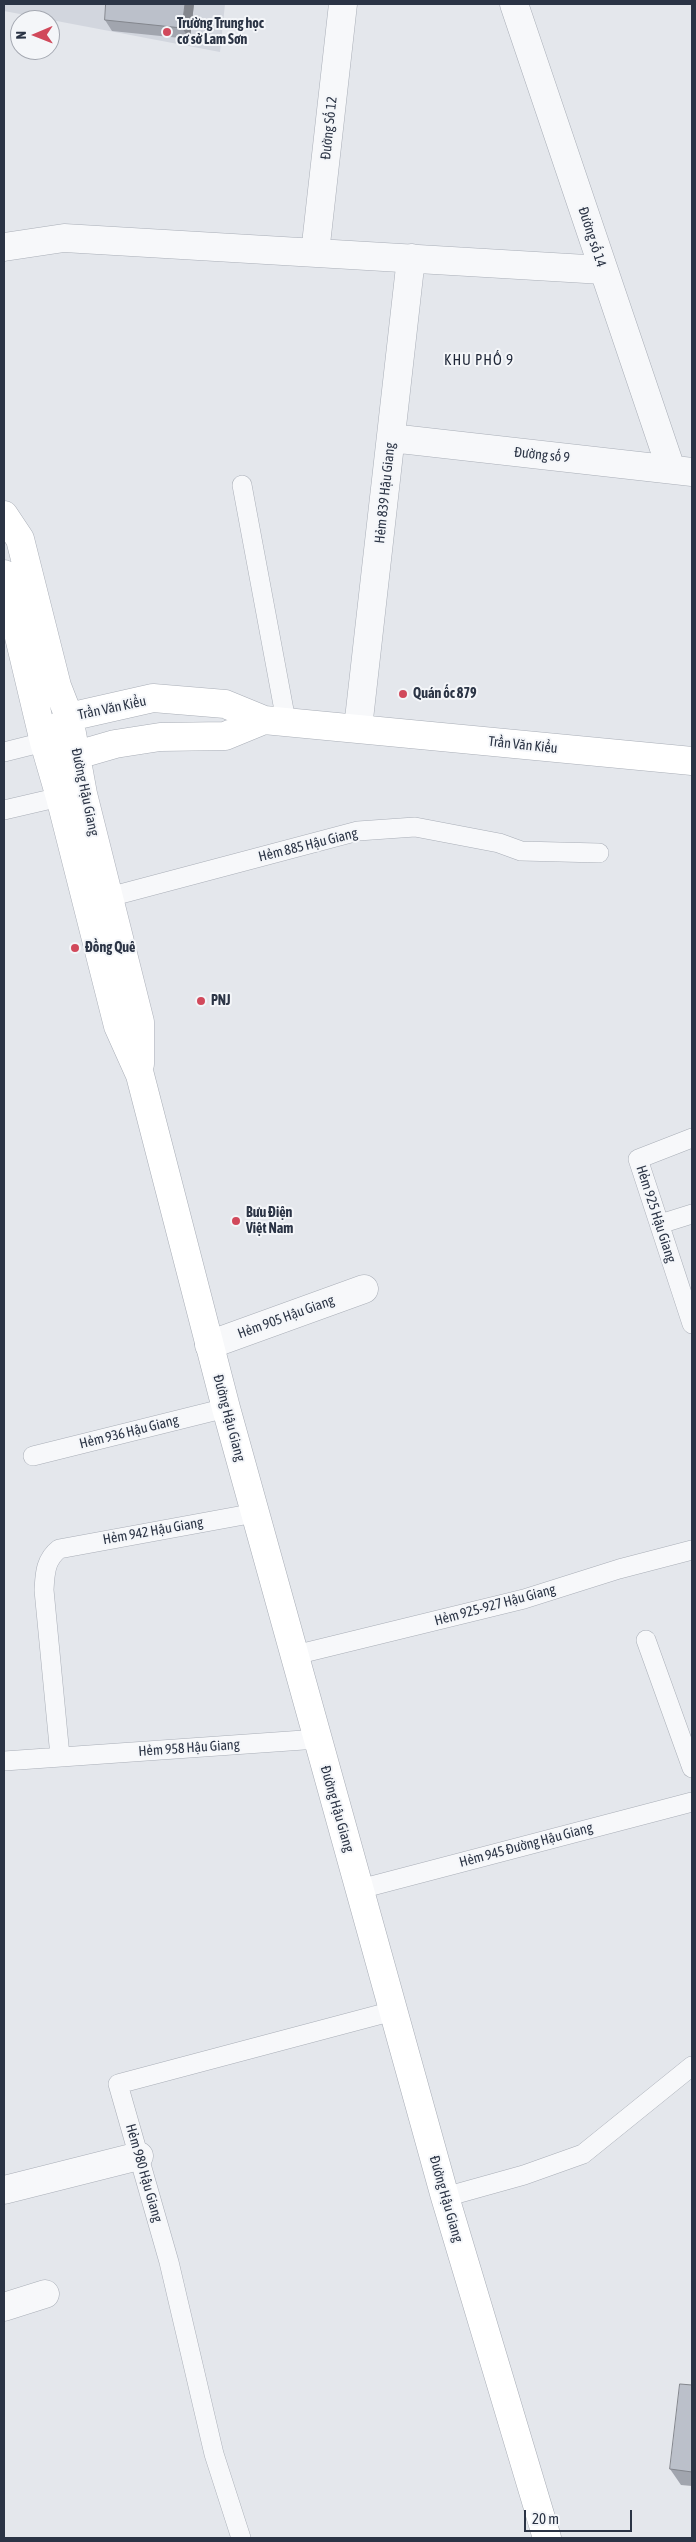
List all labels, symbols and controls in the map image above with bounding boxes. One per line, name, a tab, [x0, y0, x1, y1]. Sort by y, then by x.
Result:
north arrow	[10, 10, 60, 60]
place label: Trường Trung học cơ sở Lam Sơn	[177, 16, 264, 48]
marker: Trường Trung học cơ sở Lam Sơn	[161, 26, 173, 38]
text: N	[13, 31, 29, 40]
street label: Đường Số 12	[317, 96, 341, 160]
street label: Đường số 14	[574, 205, 610, 269]
district label: KHU PHỐ 9	[443, 351, 515, 369]
street label: Hẻm 839 Hậu Giang	[371, 442, 399, 544]
street label: Đường số 9	[513, 444, 571, 466]
place label: Quán ốc 879	[413, 686, 477, 702]
marker: Quán ốc 879	[397, 688, 409, 700]
street label: Trần Văn Kiểu	[76, 693, 148, 723]
street label: Trần Văn Kiểu	[488, 733, 558, 757]
street label: Đường Hậu Giang	[68, 747, 102, 837]
street label: Hẻm 885 Hậu Giang	[257, 825, 359, 865]
place label: Đồng Quê	[85, 940, 135, 956]
marker: Đồng Quê	[69, 942, 81, 954]
place label: PNJ	[211, 993, 231, 1009]
marker: PNJ	[195, 995, 207, 1007]
street label: Hẻm 925 Hậu Giang	[632, 1163, 680, 1265]
place label: Bưu Điện Việt Nam	[246, 1205, 293, 1238]
marker: Bưu Điện Việt Nam	[230, 1215, 242, 1227]
street label: Hẻm 905 Hậu Giang	[235, 1292, 337, 1342]
street label: Đường Hậu Giang	[209, 1373, 249, 1463]
street label: Hẻm 936 Hậu Giang	[78, 1412, 180, 1452]
street label: Hẻm 942 Hậu Giang	[102, 1514, 204, 1548]
street label: Hẻm 925-927 Hậu Giang	[433, 1581, 557, 1629]
street label: Hẻm 958 Hậu Giang	[138, 1736, 240, 1760]
street label: Đường Hậu Giang	[317, 1764, 357, 1854]
street label: Hẻm 945 Đường Hậu Giang	[457, 1819, 595, 1871]
street label: Hẻm 980 Hậu Giang	[122, 2122, 166, 2224]
street label: Đường Hậu Giang	[426, 2154, 466, 2244]
scale bar	[526, 2500, 634, 2532]
text: 20 m	[532, 2510, 559, 2527]

